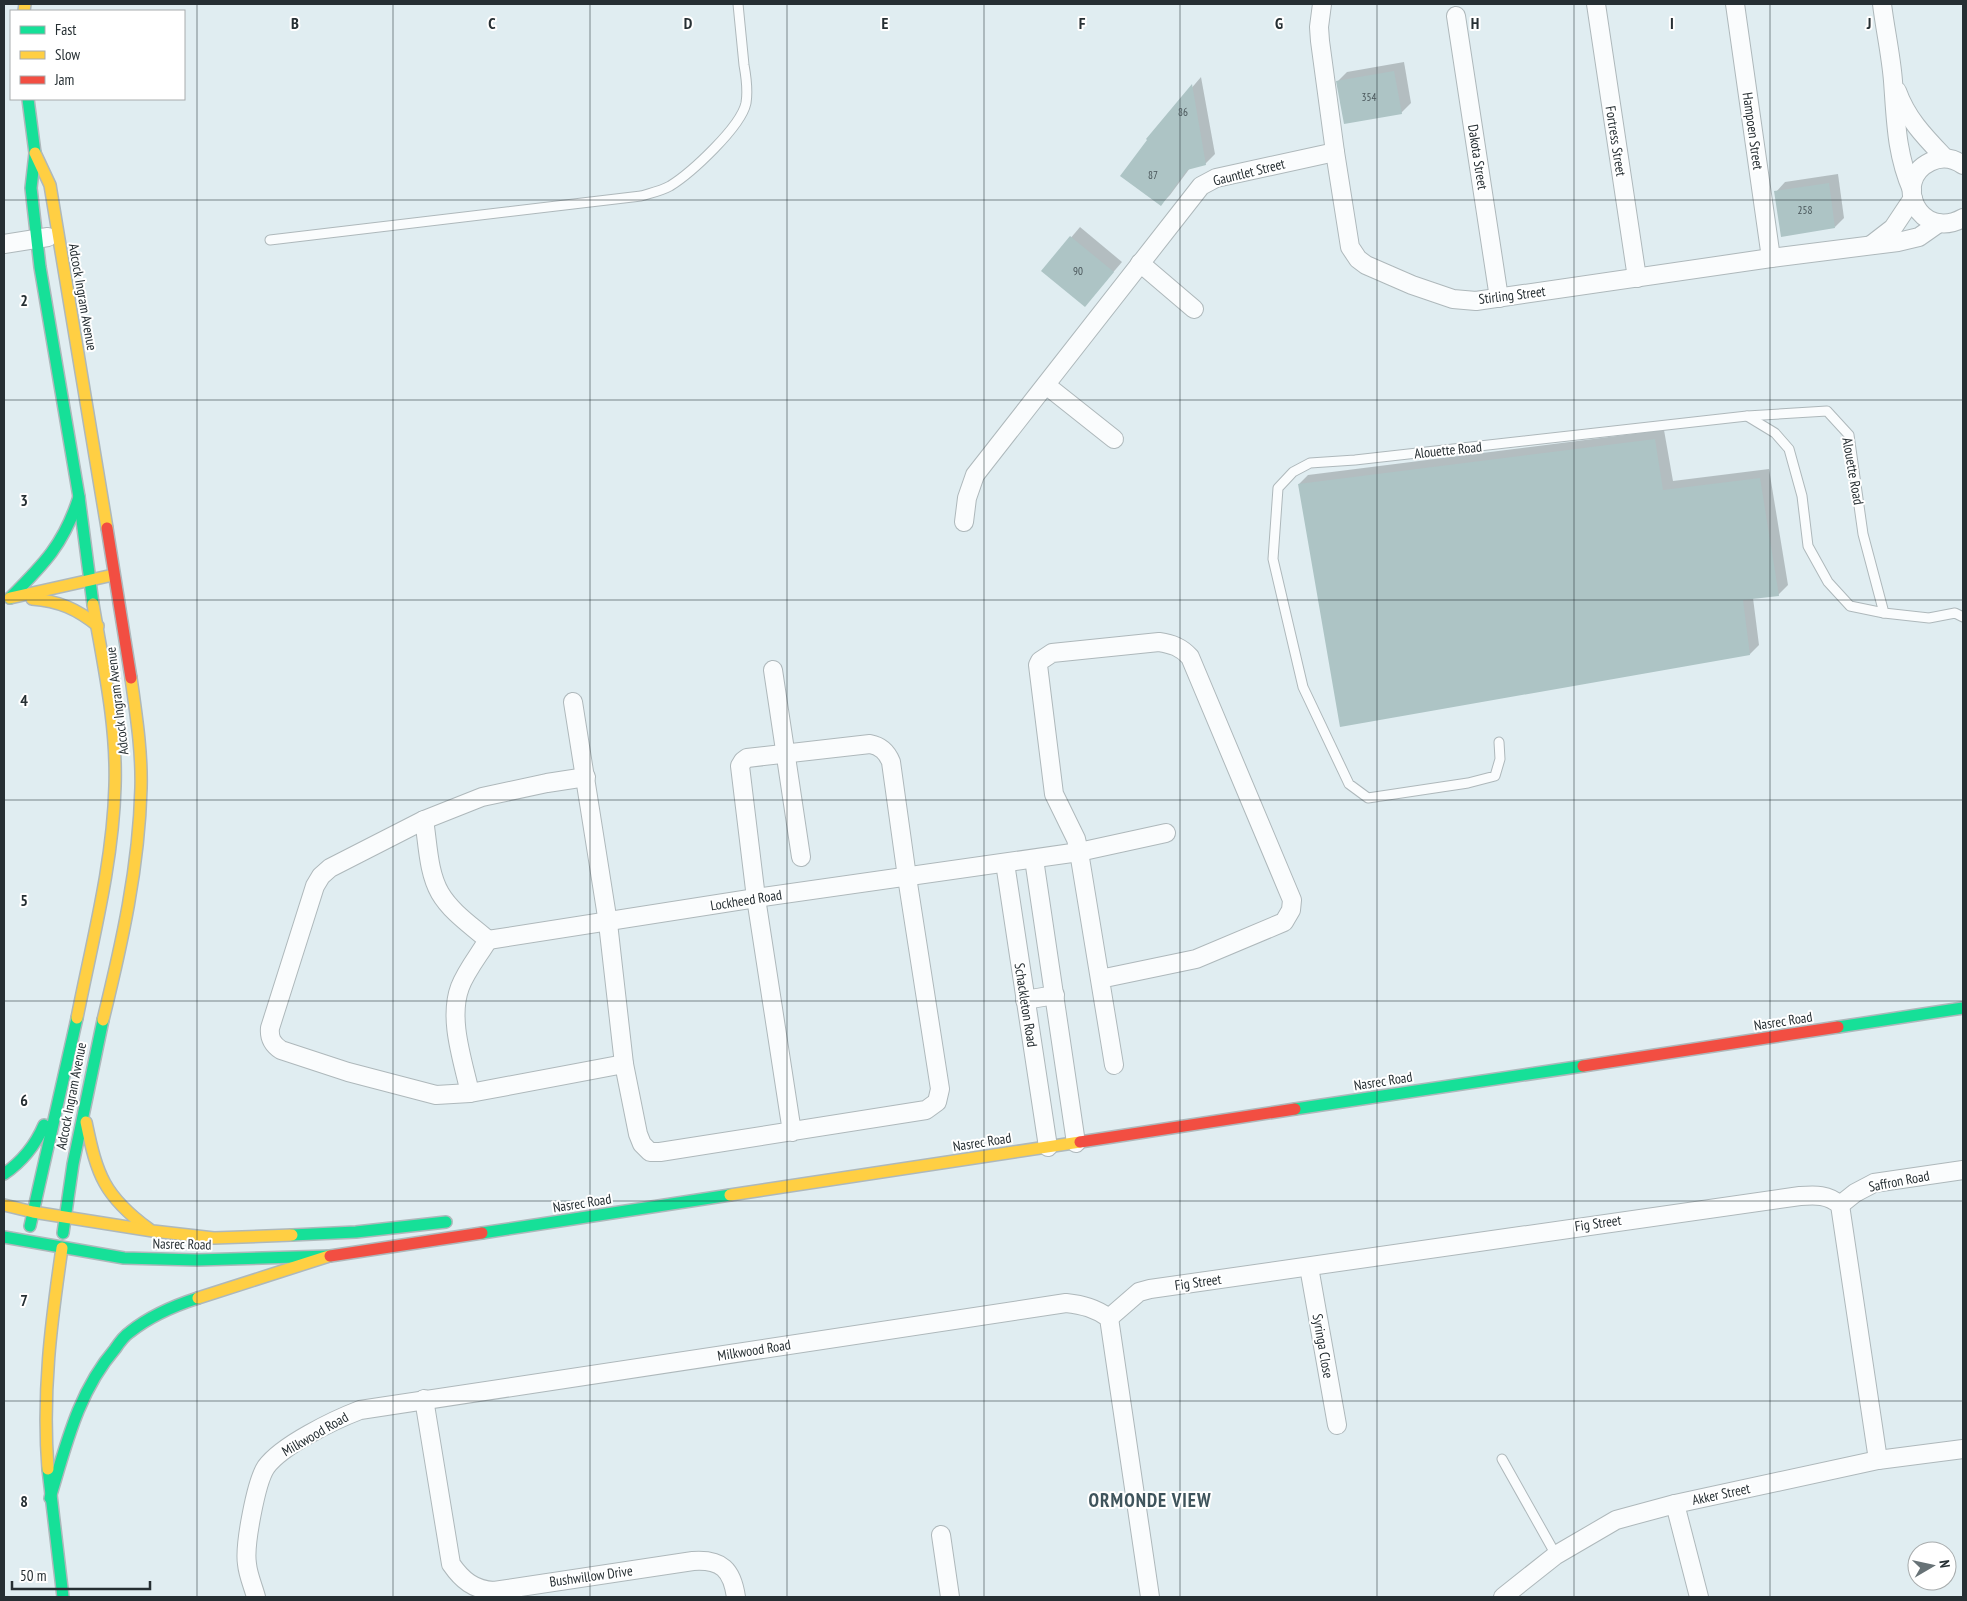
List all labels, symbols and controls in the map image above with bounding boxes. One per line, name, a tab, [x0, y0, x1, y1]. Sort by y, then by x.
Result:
legend	[10, 10, 185, 100]
text: B	[291, 13, 299, 33]
text: C	[488, 13, 496, 33]
text: D	[684, 13, 693, 33]
text: E	[882, 13, 889, 33]
text: F	[1079, 13, 1086, 33]
text: G	[1275, 13, 1283, 33]
text: H	[1471, 13, 1479, 33]
text: I	[1670, 13, 1674, 33]
text: J	[1866, 13, 1871, 33]
text: Fast	[55, 20, 76, 39]
text: Slow	[55, 45, 80, 64]
text: Jam	[54, 70, 74, 89]
house number: 354	[1362, 90, 1376, 104]
street label: Hampoen Street	[1739, 91, 1767, 171]
house number: 86	[1178, 105, 1188, 119]
street label: Fortress Street	[1602, 105, 1630, 178]
street label: Dakota Street	[1464, 123, 1492, 191]
street label: Gauntlet Street	[1211, 154, 1287, 190]
house number: 87	[1148, 168, 1158, 182]
house number: 258	[1798, 203, 1812, 217]
street label: Adcock Ingram Avenue	[65, 242, 101, 352]
house number: 90	[1073, 264, 1083, 278]
street label: Stirling Street	[1478, 282, 1547, 308]
text: 2	[20, 290, 28, 310]
street label: Alouette Road	[1838, 436, 1868, 506]
street label: Alouette Road	[1413, 437, 1483, 463]
text: 3	[20, 490, 28, 510]
street label: Adcock Ingram Avenue	[101, 646, 133, 756]
text: 4	[20, 690, 28, 710]
street label: Lockheed Road	[709, 885, 783, 915]
text: 5	[20, 890, 28, 910]
street label: Schackleton Road	[1010, 962, 1042, 1048]
street label: Nasrec Road	[1752, 1007, 1814, 1035]
street label: Adcock Ingram Avenue	[52, 1041, 90, 1151]
street label: Nasrec Road	[1352, 1067, 1414, 1095]
text: 6	[20, 1090, 28, 1110]
street label: Nasrec Road	[951, 1128, 1013, 1156]
street label: Saffron Road	[1867, 1166, 1931, 1196]
street label: Nasrec Road	[551, 1189, 613, 1217]
street label: Fig Street	[1574, 1211, 1623, 1235]
street label: Nasrec Road	[152, 1234, 212, 1254]
street label: Fig Street	[1174, 1270, 1223, 1294]
text: 7	[20, 1290, 28, 1310]
street label: Syringa Close	[1308, 1312, 1338, 1380]
street label: Milkwood Road	[716, 1335, 792, 1365]
street label: Milkwood Road	[279, 1408, 351, 1460]
street label: Akker Street	[1690, 1479, 1752, 1509]
district label: ORMONDE VIEW	[1088, 1488, 1212, 1512]
text: 8	[20, 1491, 28, 1511]
north arrow	[1907, 1541, 1957, 1591]
scale bar	[12, 1558, 150, 1590]
text: N	[1935, 1559, 1954, 1569]
street label: Bushwillow Drive	[548, 1561, 634, 1591]
text: 50 m	[20, 1566, 46, 1585]

